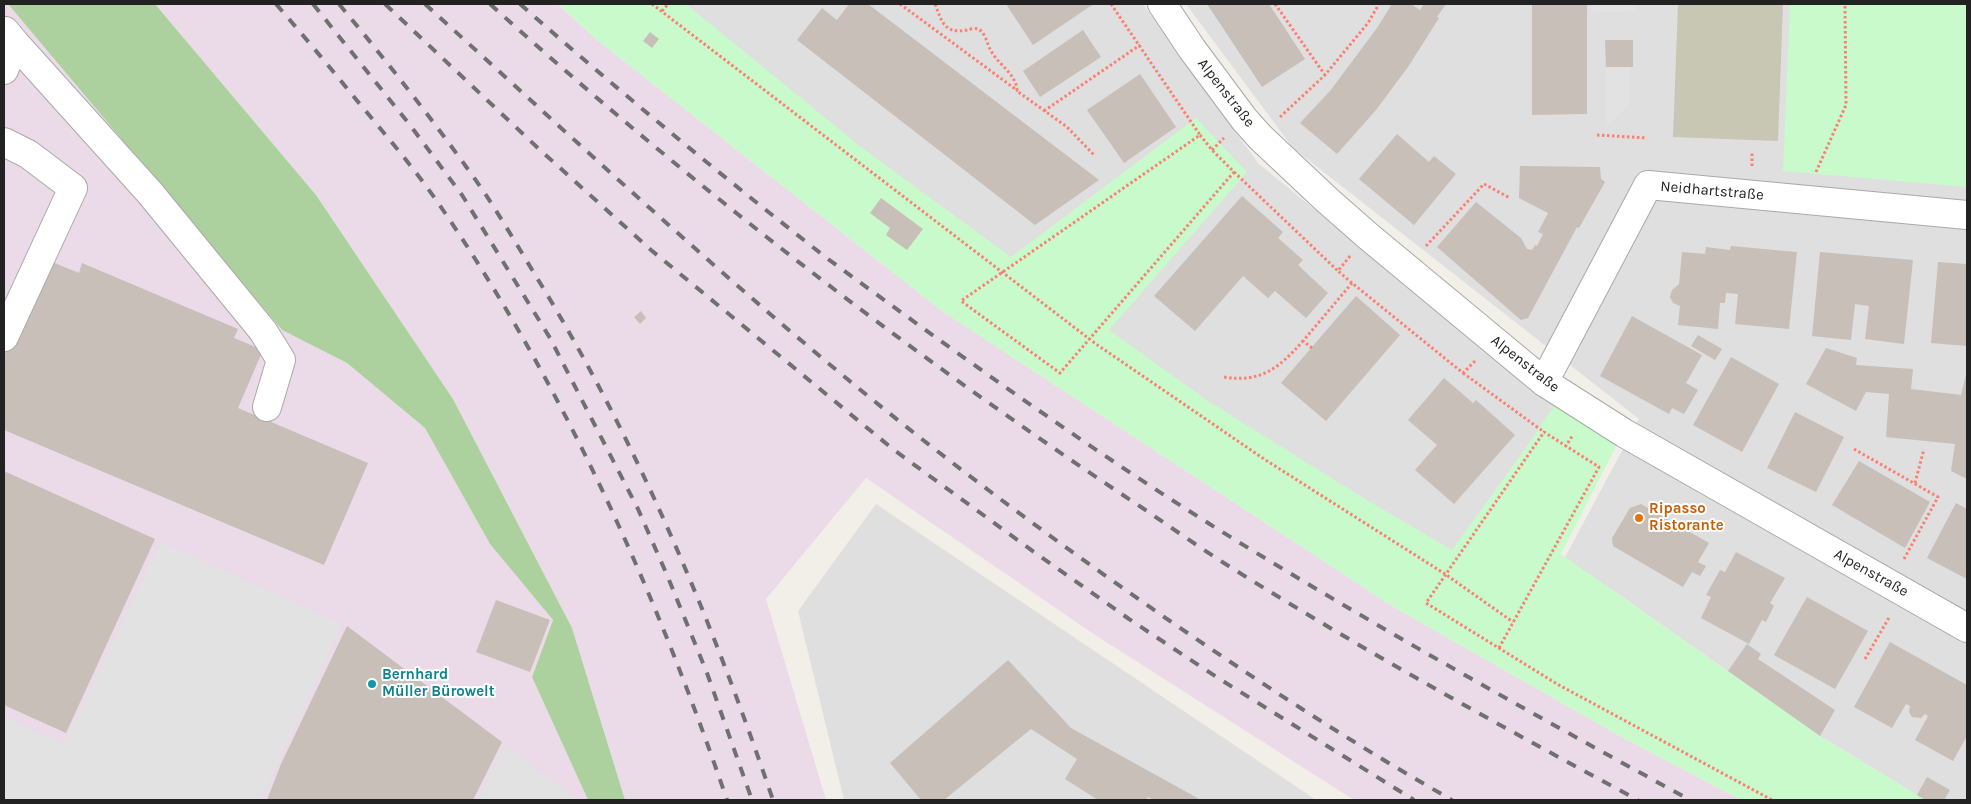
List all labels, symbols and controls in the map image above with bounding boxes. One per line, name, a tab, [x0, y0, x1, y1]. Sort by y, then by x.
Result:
street label: Alpenstraße	[1194, 55, 1258, 131]
street label: Neidhartstraße	[1660, 178, 1764, 204]
street label: Alpenstraße	[1487, 332, 1563, 396]
place label: Ripasso Ristorante	[1649, 500, 1724, 535]
marker: Ripasso Ristorante	[1633, 512, 1645, 524]
street label: Alpenstraße	[1831, 545, 1911, 601]
place label: Bernhard Müller Bürowelt	[382, 666, 495, 701]
marker: Bernhard Müller Bürowelt	[366, 678, 378, 690]

